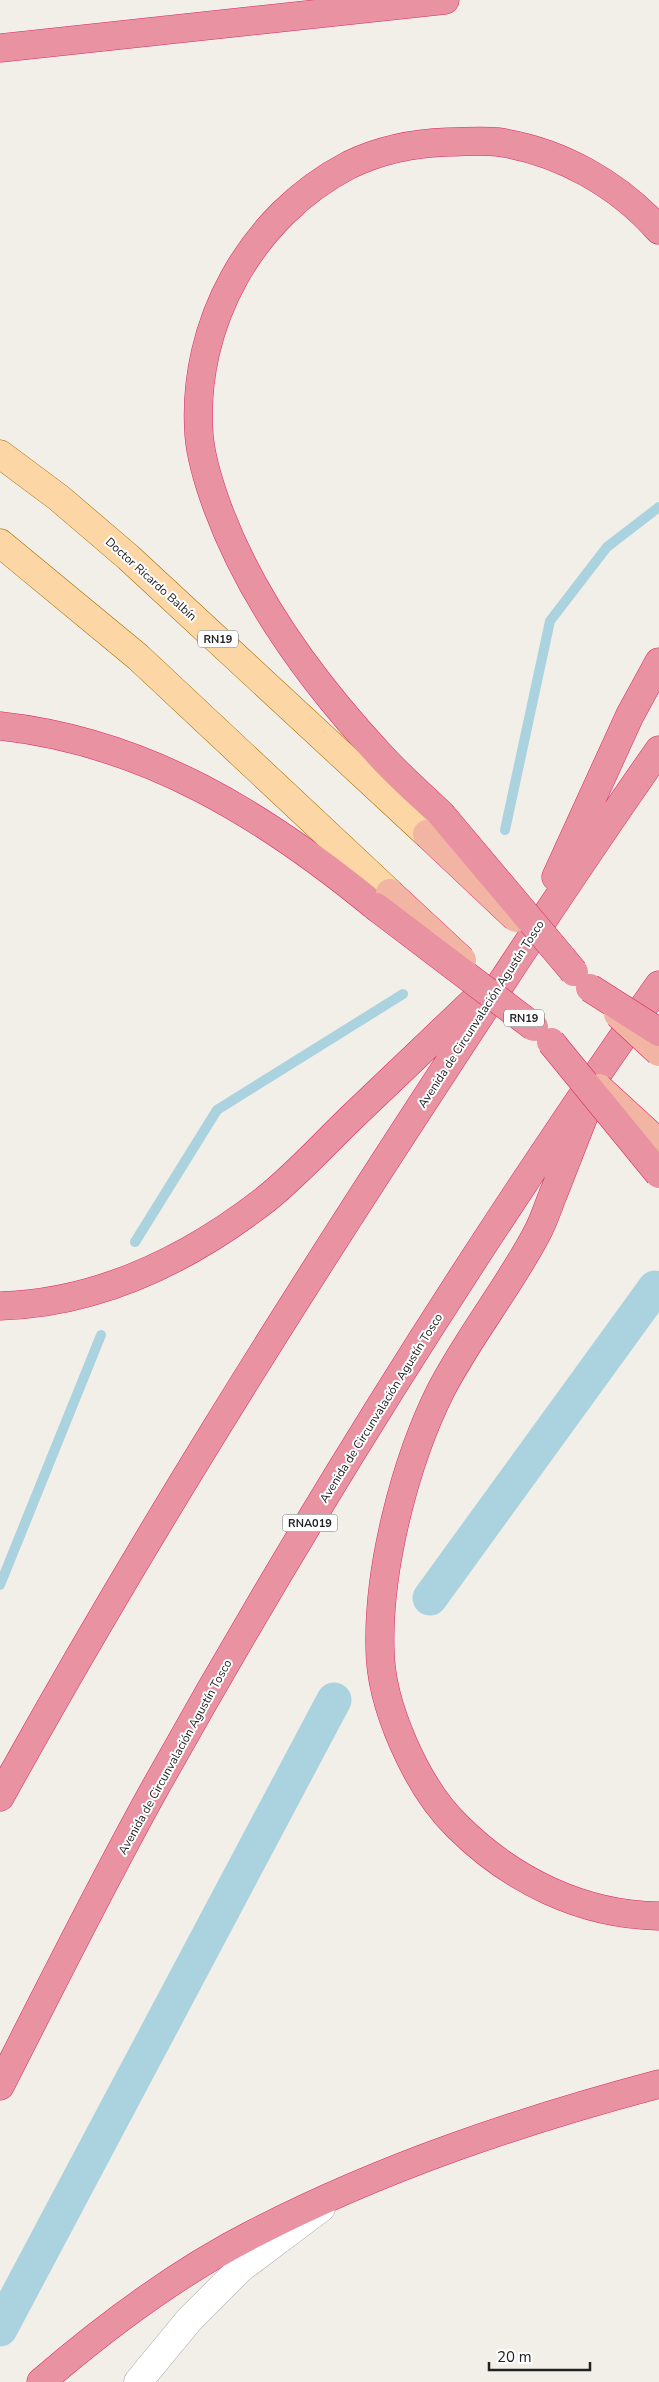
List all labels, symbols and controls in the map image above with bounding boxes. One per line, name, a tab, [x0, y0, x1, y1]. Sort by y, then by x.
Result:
street label: Doctor Ricardo Balbín	[102, 534, 200, 624]
road number: RN19	[198, 630, 238, 648]
street label: Avenida de Circunvalación Agustín Tosco	[414, 917, 548, 1111]
road number: RN19	[504, 1010, 544, 1026]
street label: Avenida de Circunvalación Agustín Tosco	[316, 1310, 446, 1506]
road number: RNA019	[282, 1515, 338, 1532]
street label: Avenida de Circunvalación Agustín Tosco	[115, 1656, 236, 1857]
scale bar	[489, 2340, 590, 2372]
text: 20 m	[497, 2347, 532, 2367]

